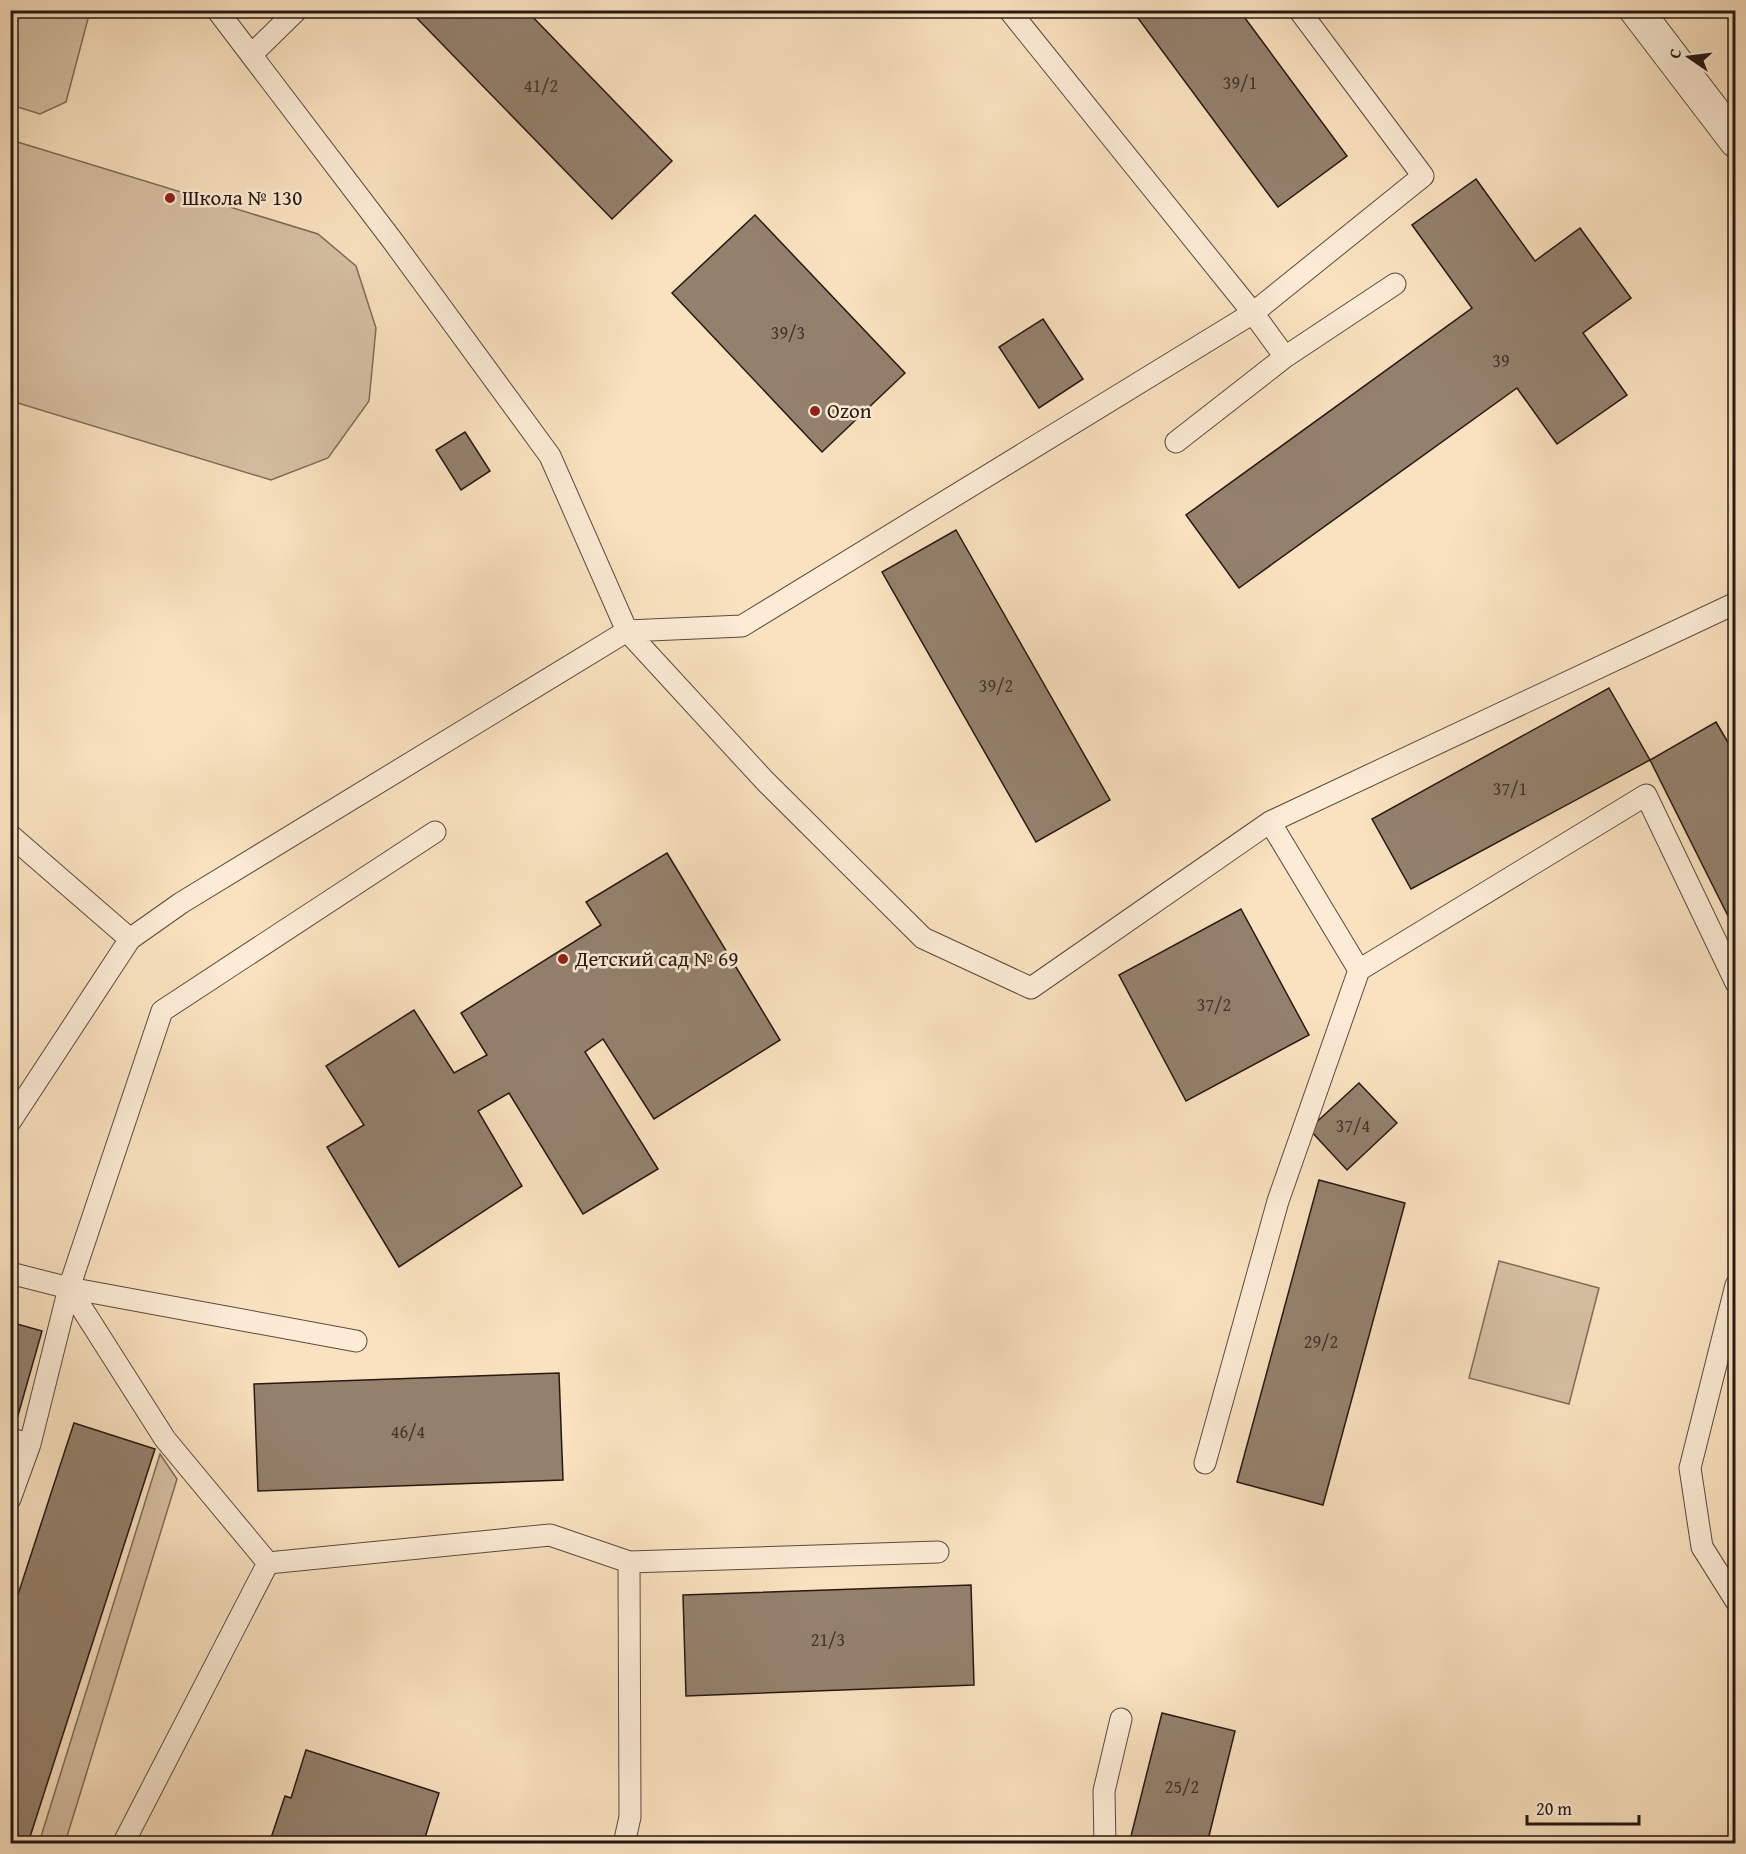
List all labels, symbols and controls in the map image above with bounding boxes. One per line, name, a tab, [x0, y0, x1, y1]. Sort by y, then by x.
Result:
north arrow	[1659, 27, 1719, 87]
text: С	[1662, 46, 1687, 61]
house number: 39/1	[1223, 69, 1257, 96]
house number: 41/2	[524, 72, 558, 99]
place label: Школа № 130	[182, 182, 302, 213]
marker: Школа № 130	[163, 191, 177, 205]
house number: 39/3	[771, 319, 805, 346]
house number: 39	[1492, 347, 1510, 374]
place label: Ozon	[827, 395, 872, 426]
marker: Ozon	[808, 404, 822, 418]
house number: 39/2	[979, 672, 1013, 699]
house number: 37/1	[1493, 775, 1527, 802]
place label: Детский сад № 69	[574, 943, 738, 974]
marker: Детский сад № 69	[556, 952, 570, 966]
house number: 37/2	[1197, 991, 1231, 1018]
house number: 37/4	[1336, 1112, 1370, 1139]
house number: 29/2	[1304, 1328, 1338, 1355]
house number: 46/4	[391, 1418, 425, 1445]
house number: 21/3	[811, 1626, 845, 1653]
house number: 25/2	[1165, 1773, 1199, 1800]
scale bar	[1527, 1788, 1640, 1826]
text: 20 m	[1536, 1795, 1572, 1822]

